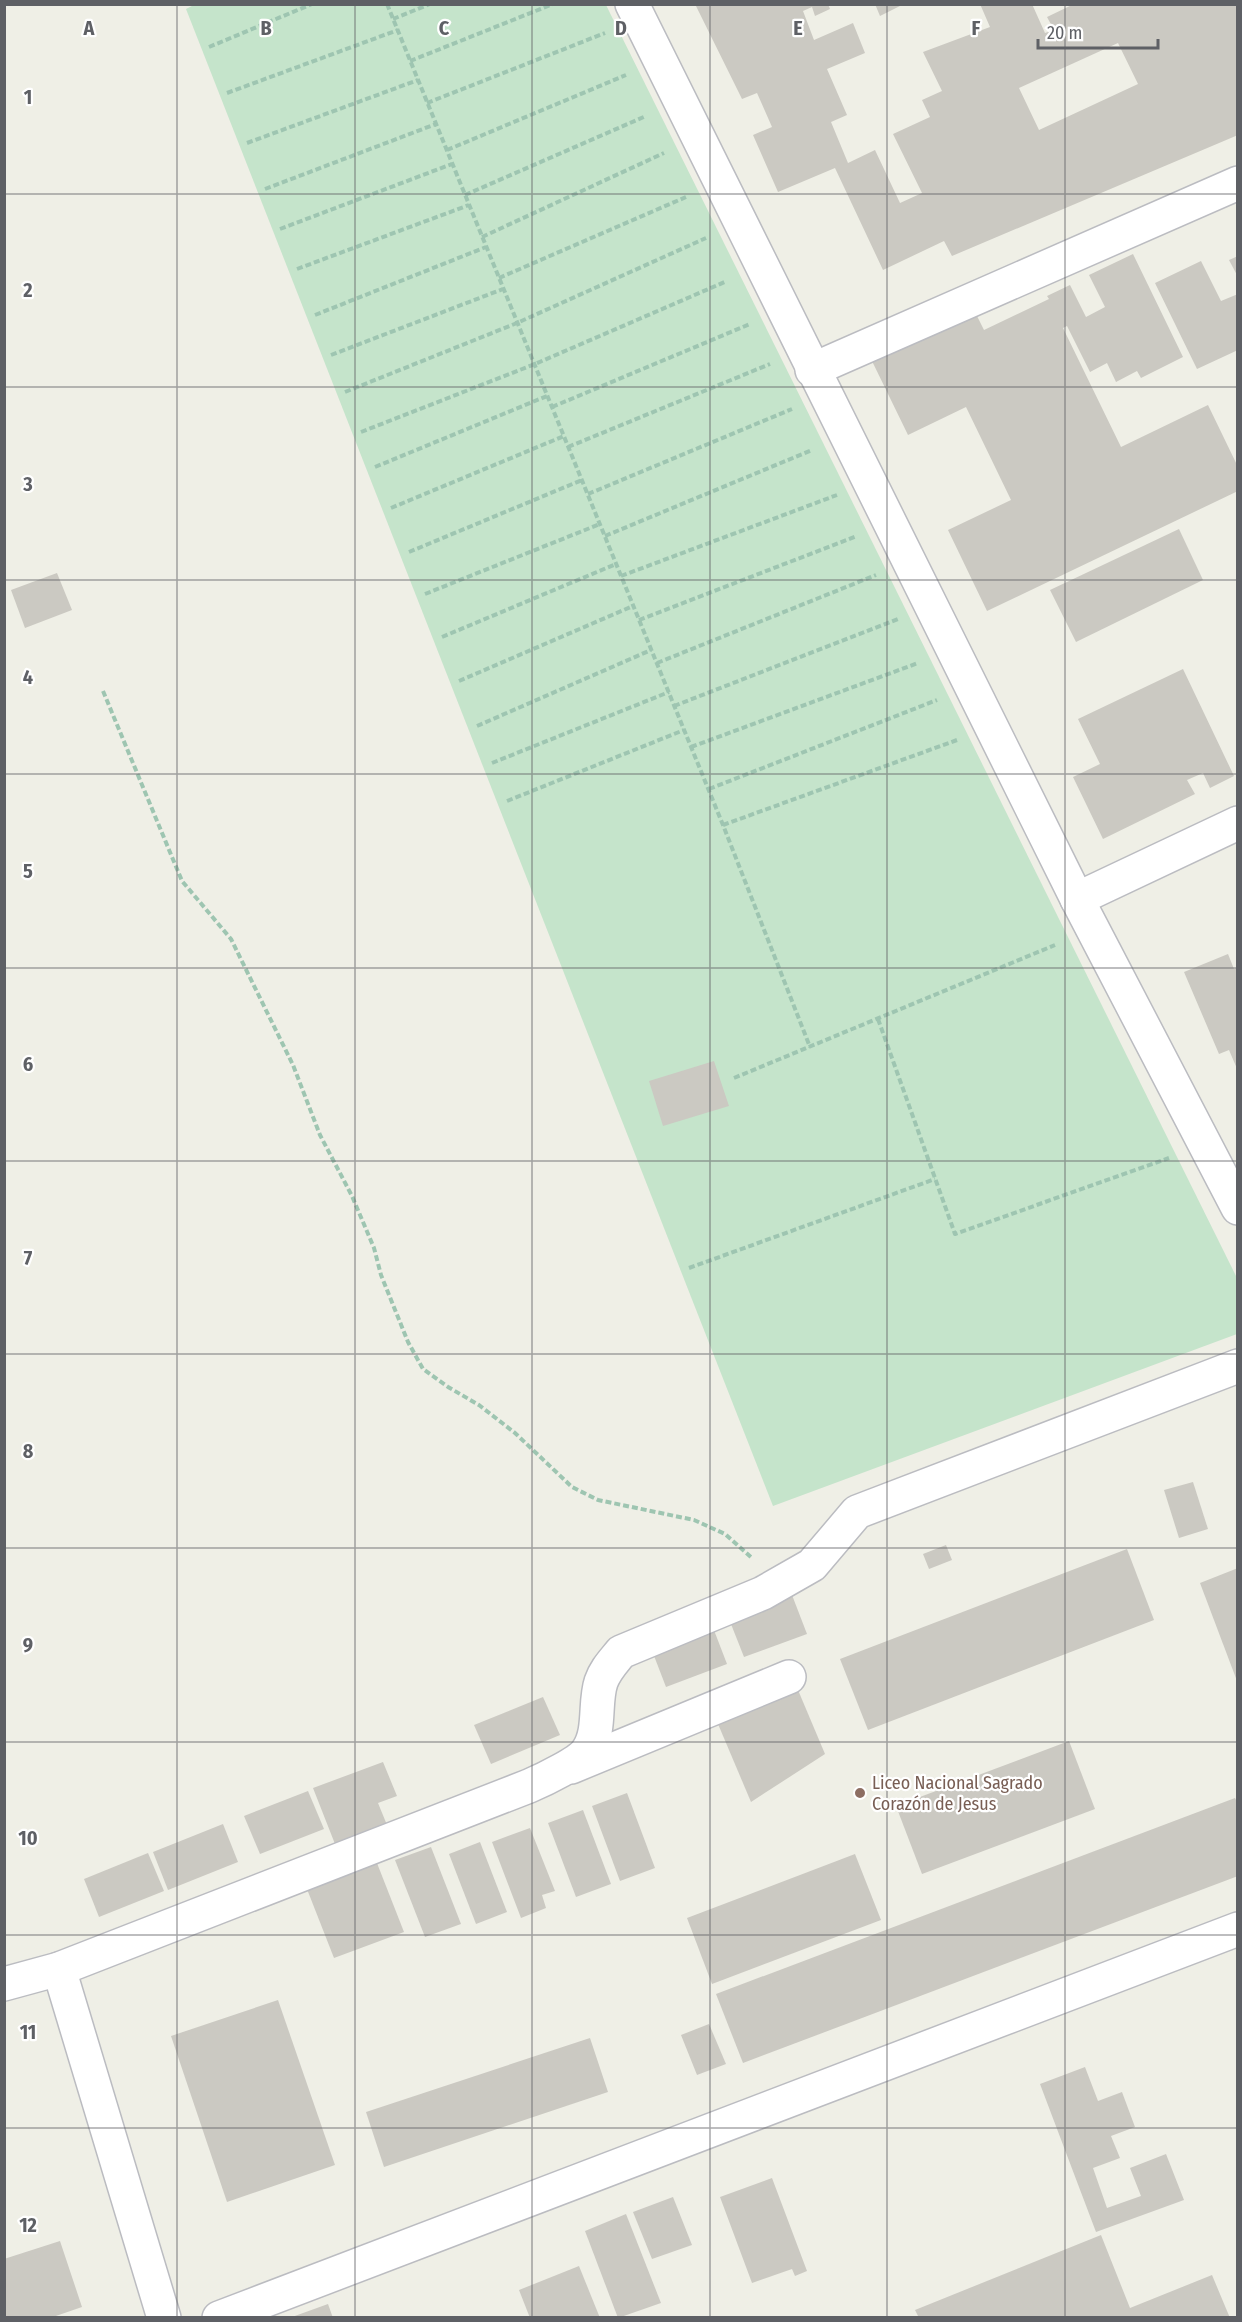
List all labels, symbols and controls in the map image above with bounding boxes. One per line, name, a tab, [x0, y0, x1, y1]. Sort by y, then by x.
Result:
scale bar	[1038, 12, 1158, 50]
text: A	[83, 16, 96, 40]
text: B	[260, 16, 272, 40]
text: C	[439, 16, 450, 40]
text: D	[615, 16, 627, 40]
text: E	[793, 16, 803, 40]
text: F	[972, 16, 981, 40]
text: 20 m	[1047, 22, 1082, 44]
text: 1	[24, 85, 32, 109]
text: 2	[22, 278, 33, 302]
text: 3	[22, 472, 33, 496]
text: 4	[23, 665, 33, 689]
text: 5	[23, 859, 33, 883]
text: 6	[23, 1052, 33, 1076]
text: 7	[24, 1246, 33, 1270]
text: 8	[23, 1439, 34, 1463]
text: 9	[23, 1633, 33, 1657]
place label: Liceo Nacional Sagrado Corazón de Jesus	[872, 1772, 1043, 1815]
marker: Liceo Nacional Sagrado Corazón de Jesus	[853, 1786, 867, 1800]
text: 10	[18, 1826, 38, 1850]
text: 11	[20, 2020, 36, 2044]
text: 12	[19, 2213, 37, 2237]

